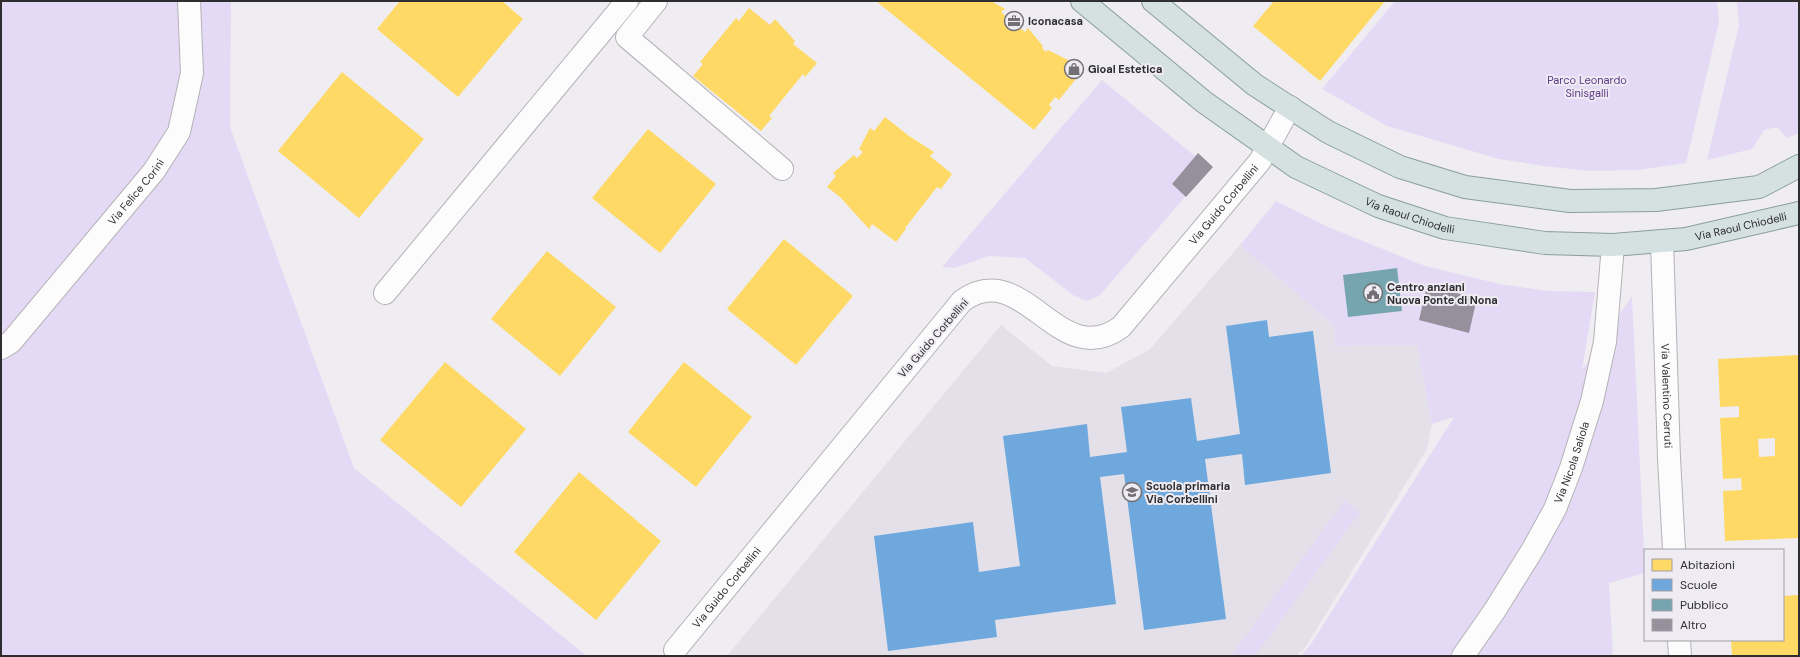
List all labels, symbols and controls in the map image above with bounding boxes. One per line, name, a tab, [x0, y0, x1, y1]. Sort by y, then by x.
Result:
office icon: Iconacasa	[1003, 10, 1025, 32]
place label: Iconacasa	[1028, 14, 1083, 28]
shop icon: Gioal Estetica	[1063, 58, 1085, 80]
place label: Gioal Estetica	[1088, 62, 1162, 76]
park label: Parco Leonardo Sinisgalli	[1547, 73, 1627, 100]
street label: Via Felice Corini	[105, 156, 167, 228]
street label: Via Guido Corbellini	[1186, 161, 1261, 248]
street label: Via Raoul Chiodelli	[1363, 194, 1455, 236]
street label: Via Raoul Chiodelli	[1694, 209, 1788, 244]
place label: Centro anziani Nuova Ponte di Nona	[1387, 280, 1498, 307]
public building icon: Centro anziani Nuova Ponte di Nona	[1362, 282, 1384, 304]
street label: Via Guido Corbellini	[895, 295, 971, 381]
street label: Via Valentino Cerruti	[1658, 343, 1676, 449]
street label: Via Nicola Saliola	[1551, 420, 1592, 505]
place label: Scuola primaria Via Corbellini	[1146, 479, 1230, 506]
school or university icon: Scuola primaria Via Corbellini	[1121, 481, 1143, 503]
street label: Via Guido Corbellini	[689, 544, 764, 631]
legend	[1644, 549, 1784, 641]
text: Abitazioni	[1680, 557, 1735, 573]
text: Scuole	[1680, 577, 1717, 593]
text: Pubblico	[1680, 597, 1728, 613]
text: Altro	[1680, 617, 1707, 633]

